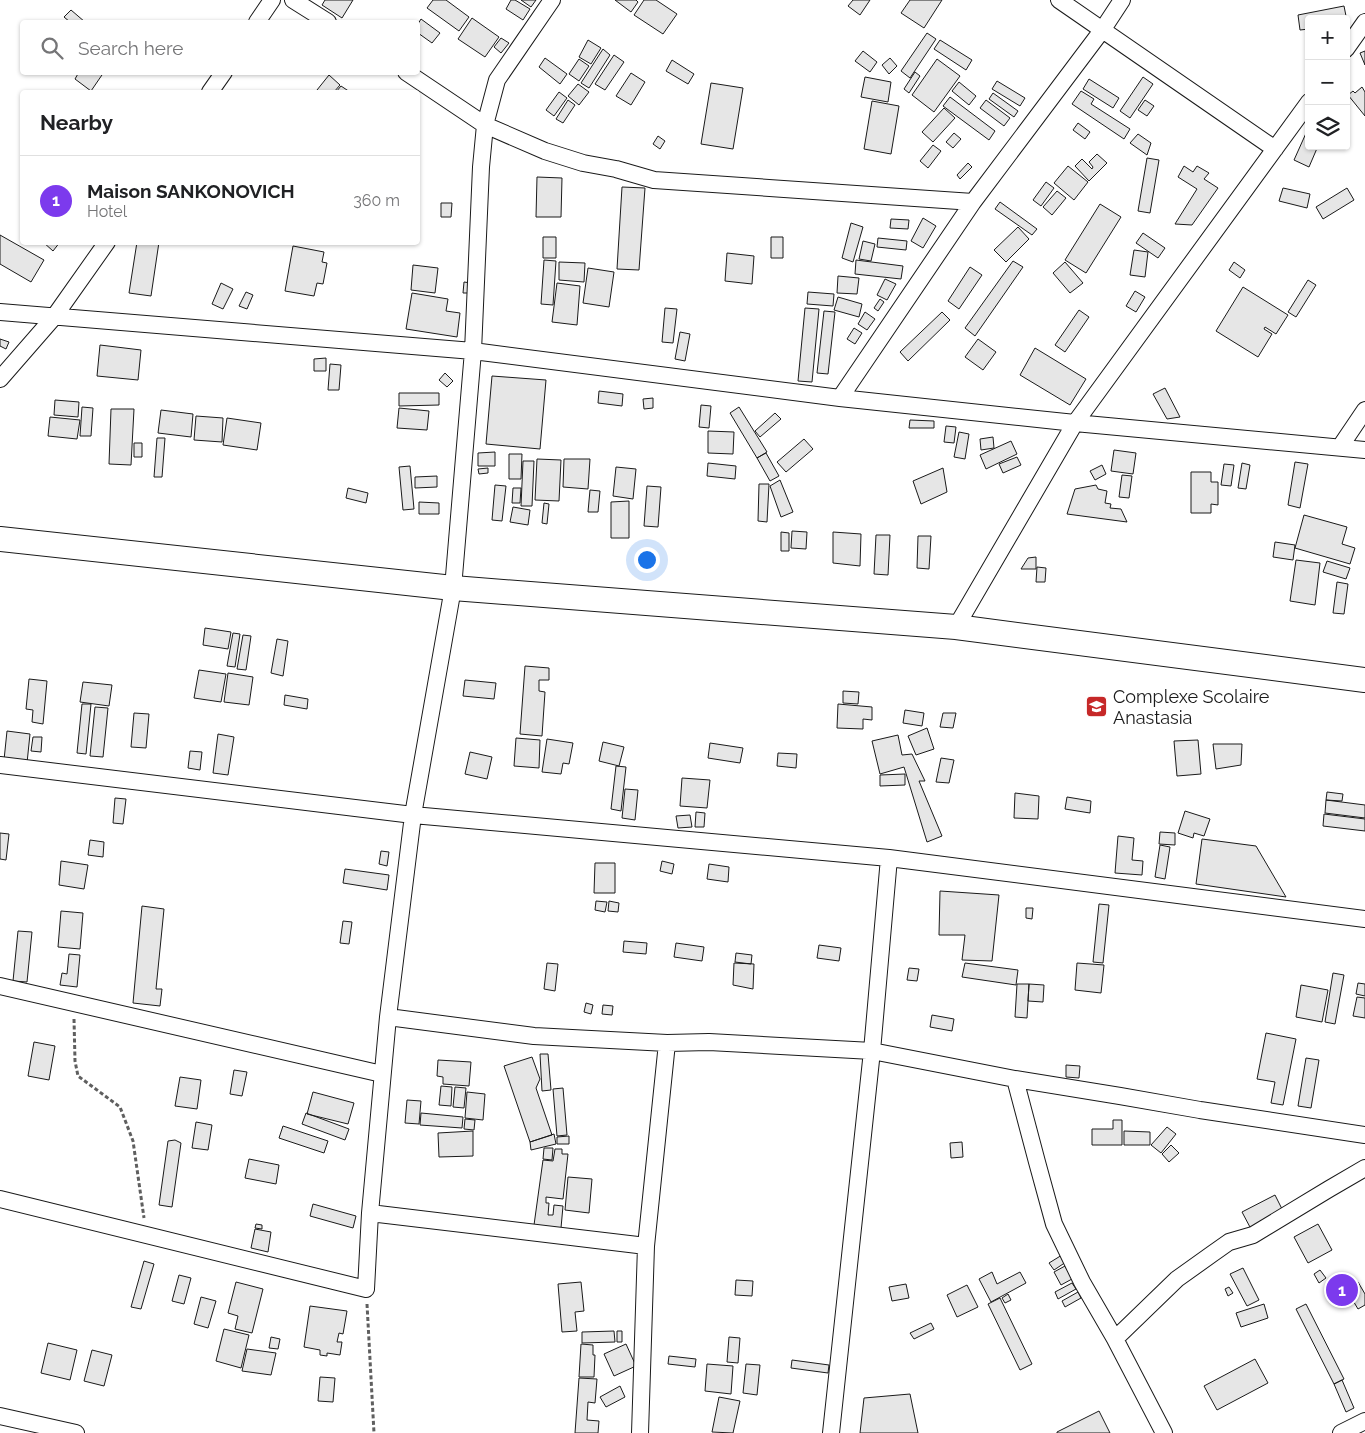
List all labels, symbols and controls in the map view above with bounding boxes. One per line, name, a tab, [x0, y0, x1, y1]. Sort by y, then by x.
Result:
map controls	[1305, 15, 1350, 150]
button: +	[1305, 15, 1350, 60]
search box	[20, 20, 420, 75]
icon: search	[38, 34, 66, 62]
text: Search here	[78, 37, 184, 59]
button: −	[1305, 60, 1350, 105]
button: layers	[1305, 105, 1350, 150]
text: Nearby	[40, 110, 113, 135]
text: Maison SANKONOVICH	[87, 180, 295, 202]
text: 1	[52, 191, 60, 210]
text: 360 m	[353, 191, 400, 210]
text: Hotel	[87, 202, 127, 221]
your location	[634, 547, 660, 573]
place label: Complexe Scolaire Anastasia	[1113, 686, 1270, 728]
school or university icon: Complexe Scolaire Anastasia	[1085, 695, 1109, 719]
pin: 1	[1326, 1271, 1358, 1309]

